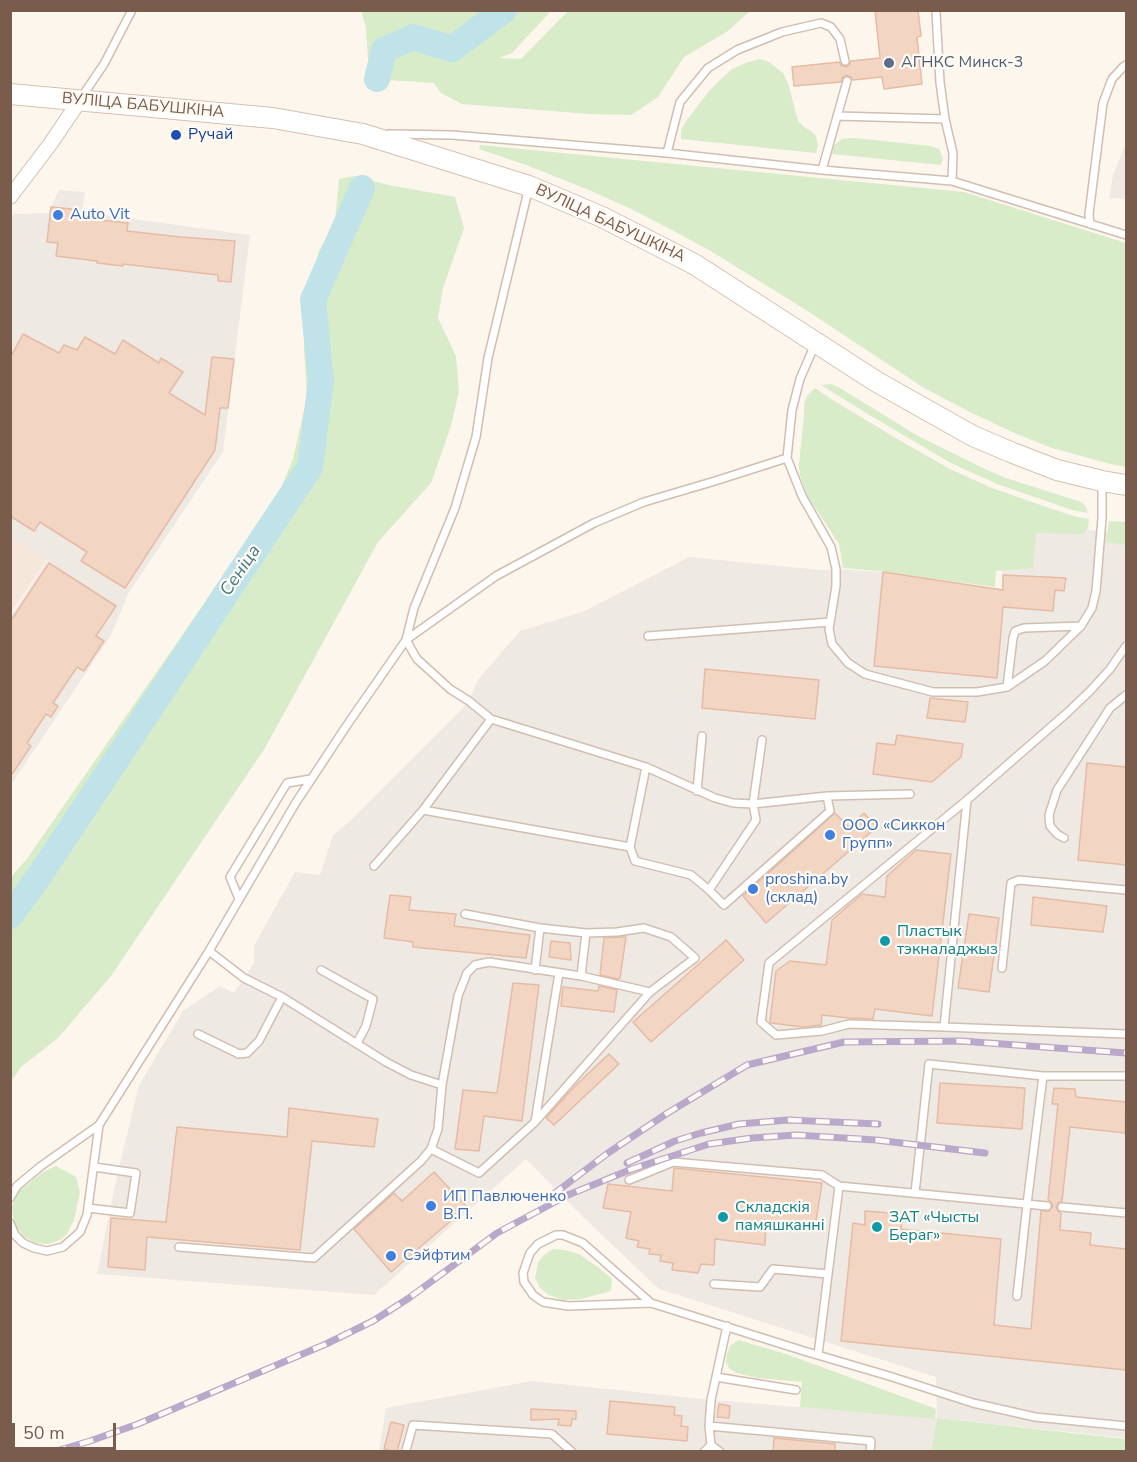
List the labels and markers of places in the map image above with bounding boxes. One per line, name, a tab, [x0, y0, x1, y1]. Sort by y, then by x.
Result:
place label: АГНКС Минск-3	[901, 53, 1023, 73]
marker: АГНКС Минск-3	[882, 56, 896, 70]
place label: Ручай	[188, 125, 233, 145]
marker: Ручай	[169, 128, 183, 142]
place label: Auto Vit	[70, 205, 130, 225]
marker: Auto Vit	[51, 208, 65, 222]
place label: ООО «Сиккон Групп»	[842, 816, 945, 854]
marker: ООО «Сиккон Групп»	[823, 828, 837, 842]
place label: рroshina.by (склад)	[765, 870, 848, 908]
marker: рroshina.by (склад)	[746, 882, 760, 896]
place label: Пластык тэкналаджыз	[897, 922, 998, 960]
marker: Пластык тэкналаджыз	[878, 934, 892, 948]
place label: ИП Павлюченко В.П.	[443, 1187, 566, 1225]
place label: Складскія памяшканні	[735, 1198, 825, 1236]
marker: ИП Павлюченко В.П.	[424, 1199, 438, 1213]
place label: ЗАТ «Чысты Бераг»	[889, 1208, 979, 1246]
marker: Складскія памяшканні	[716, 1210, 730, 1224]
marker: ЗАТ «Чысты Бераг»	[870, 1220, 884, 1234]
place label: Сэйфтим	[403, 1246, 471, 1266]
marker: Сэйфтим	[384, 1249, 398, 1263]

